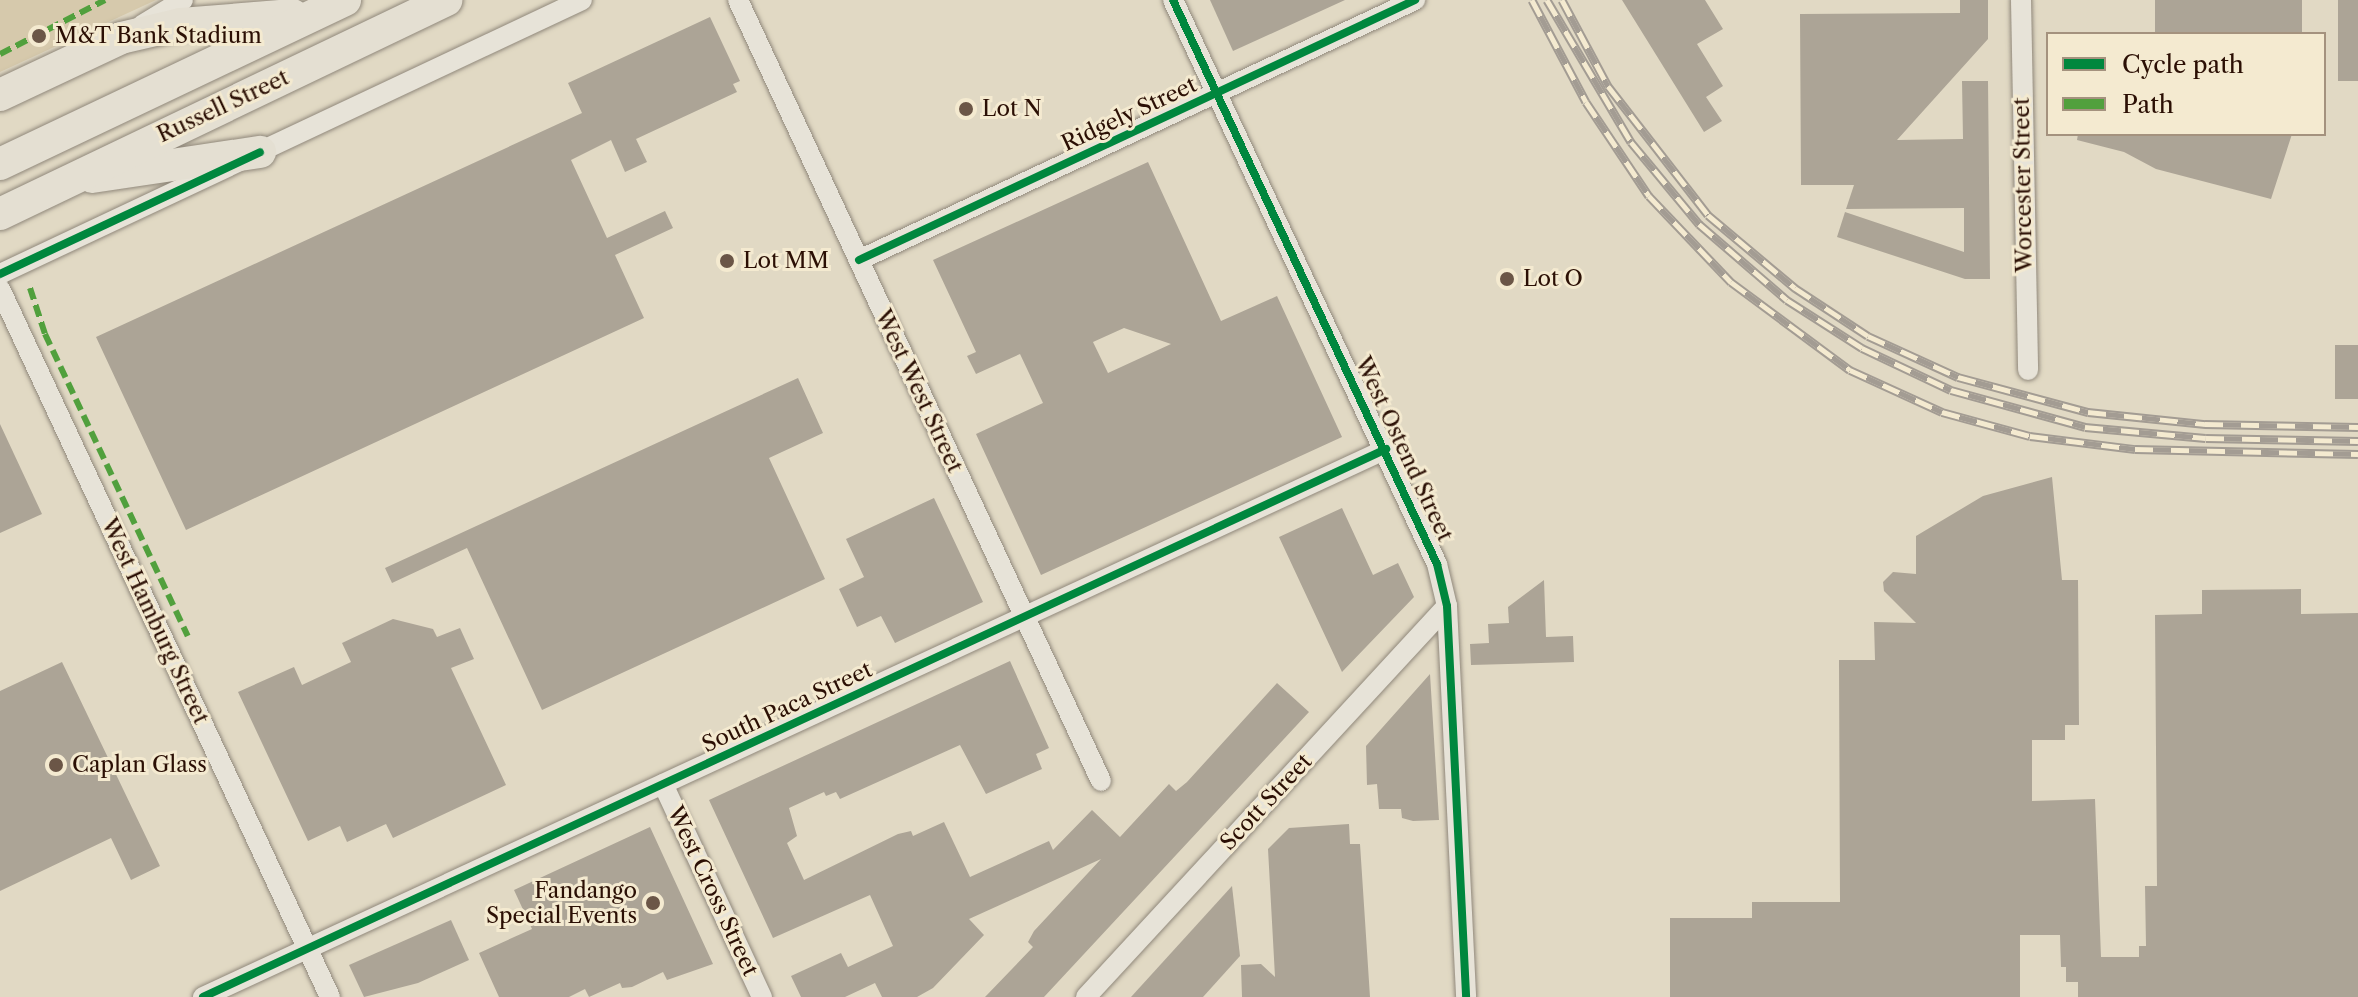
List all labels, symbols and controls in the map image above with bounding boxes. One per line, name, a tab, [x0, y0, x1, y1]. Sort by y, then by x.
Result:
place label: M&T Bank Stadium	[55, 23, 263, 49]
marker: M&T Bank Stadium	[30, 27, 48, 45]
legend	[2046, 32, 2326, 136]
text: Cycle path	[2122, 50, 2244, 79]
street label: Russell Street	[153, 64, 293, 148]
street label: Ridgely Street	[1057, 71, 1201, 157]
text: Path	[2122, 90, 2174, 119]
place label: Lot N	[982, 96, 1042, 122]
street label: Worcester Street	[2008, 97, 2038, 273]
marker: Lot N	[957, 100, 975, 118]
place label: Lot MM	[743, 248, 829, 274]
marker: Lot MM	[718, 252, 736, 270]
place label: Lot O	[1523, 266, 1583, 292]
marker: Lot O	[1498, 270, 1516, 288]
street label: West West Street	[870, 305, 968, 477]
street label: West Ostend Street	[1350, 352, 1458, 546]
street label: West Hamburg Street	[96, 514, 214, 728]
street label: South Paca Street	[698, 656, 876, 758]
street label: Scott Street	[1215, 748, 1317, 856]
place label: Caplan Glass	[72, 752, 207, 778]
marker: Caplan Glass	[47, 756, 65, 774]
street label: West Cross Street	[662, 802, 764, 980]
place label: Fandango Special Events	[486, 877, 637, 928]
marker: Fandango Special Events	[644, 894, 662, 912]

